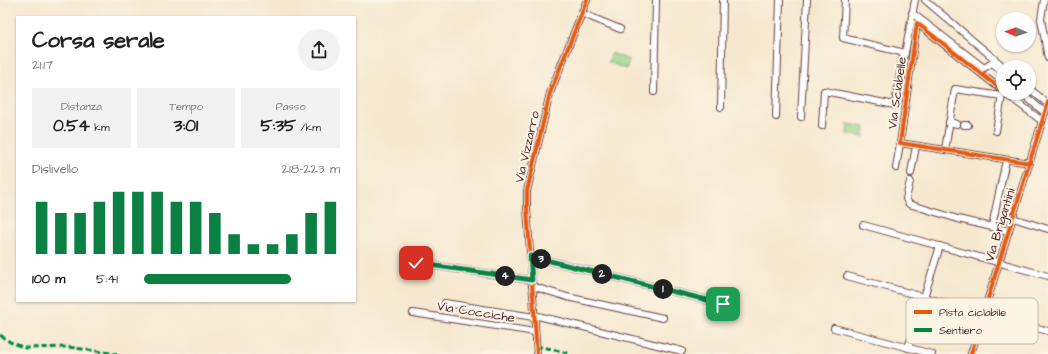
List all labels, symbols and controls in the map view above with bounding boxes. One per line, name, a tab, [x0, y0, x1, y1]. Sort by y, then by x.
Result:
north arrow	[996, 12, 1036, 52]
map controls	[996, 12, 1036, 100]
text: Corsa serale	[32, 25, 165, 56]
button: share	[298, 29, 340, 71]
text: 21:17	[32, 56, 53, 74]
street label: Via Sciabelle	[883, 56, 911, 130]
button: locate	[996, 60, 1036, 100]
text: Distanza	[61, 99, 102, 114]
text: Tempo	[169, 99, 203, 114]
text: Passo	[276, 99, 306, 114]
street label: Via Vizzarro	[510, 109, 544, 185]
text: 0.54	[53, 114, 90, 138]
text: 3:01	[174, 114, 198, 138]
text: 5:35	[261, 114, 296, 138]
text: km	[90, 120, 110, 135]
text: /km	[296, 120, 321, 135]
text: Dislivello	[32, 160, 78, 178]
text: 218–223 m	[282, 160, 340, 178]
street label: Via Brigantini	[980, 186, 1021, 264]
pin	[399, 246, 433, 280]
pin: 3	[531, 249, 551, 269]
text: 3	[538, 251, 544, 266]
icon: check	[405, 252, 427, 274]
pin: 2	[592, 264, 612, 284]
pin: 4	[495, 266, 515, 286]
text: 2	[599, 266, 605, 281]
text: 4	[501, 268, 509, 283]
text: 100 m	[32, 270, 65, 288]
text: 5:41	[96, 270, 118, 288]
pin: 1	[653, 279, 673, 299]
text: 1	[662, 281, 664, 296]
pin	[706, 287, 740, 321]
icon: arrive	[712, 293, 734, 315]
street label: Via Cocciche	[436, 297, 516, 327]
legend	[906, 298, 1038, 344]
text: Pista ciclabile	[939, 305, 1006, 320]
text: Sentiero	[939, 323, 983, 338]

